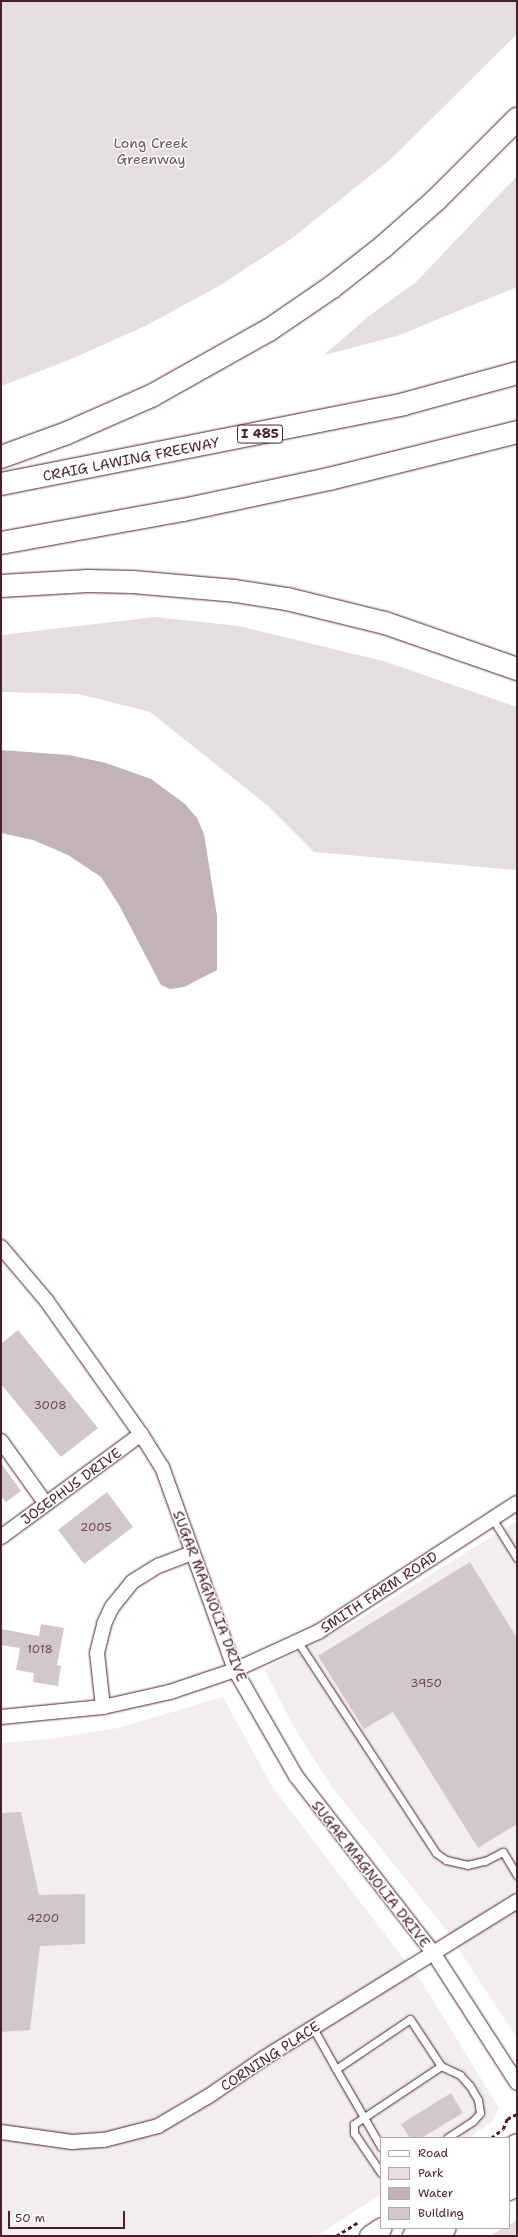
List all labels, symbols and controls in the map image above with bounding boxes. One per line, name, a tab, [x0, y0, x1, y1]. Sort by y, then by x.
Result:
park label: Long Creek Greenway	[113, 135, 189, 168]
road number: I 485	[236, 423, 284, 445]
street label: CRAIG LAWING FREEWAY	[41, 434, 221, 484]
house number: 3008	[33, 1399, 67, 1413]
street label: JOSEPHUS DRIVE	[18, 1444, 124, 1528]
street label: SUGAR MAGNOLIA DRIVE	[170, 1508, 250, 1684]
house number: 2005	[80, 1521, 112, 1535]
street label: SMITH FARM ROAD	[317, 1548, 441, 1636]
house number: 1018	[27, 1643, 53, 1657]
house number: 3950	[410, 1677, 442, 1691]
street label: SUGAR MAGNOLIA DRIVE	[308, 1797, 434, 1951]
house number: 4200	[27, 1912, 59, 1926]
street label: CORNING PLACE	[217, 2018, 323, 2094]
legend	[380, 2137, 510, 2229]
text: Road	[418, 2145, 448, 2161]
text: Park	[418, 2165, 444, 2181]
text: Water	[418, 2185, 453, 2201]
scale bar	[10, 2203, 127, 2229]
text: Building	[418, 2205, 464, 2221]
text: 50 m	[15, 2210, 45, 2226]

